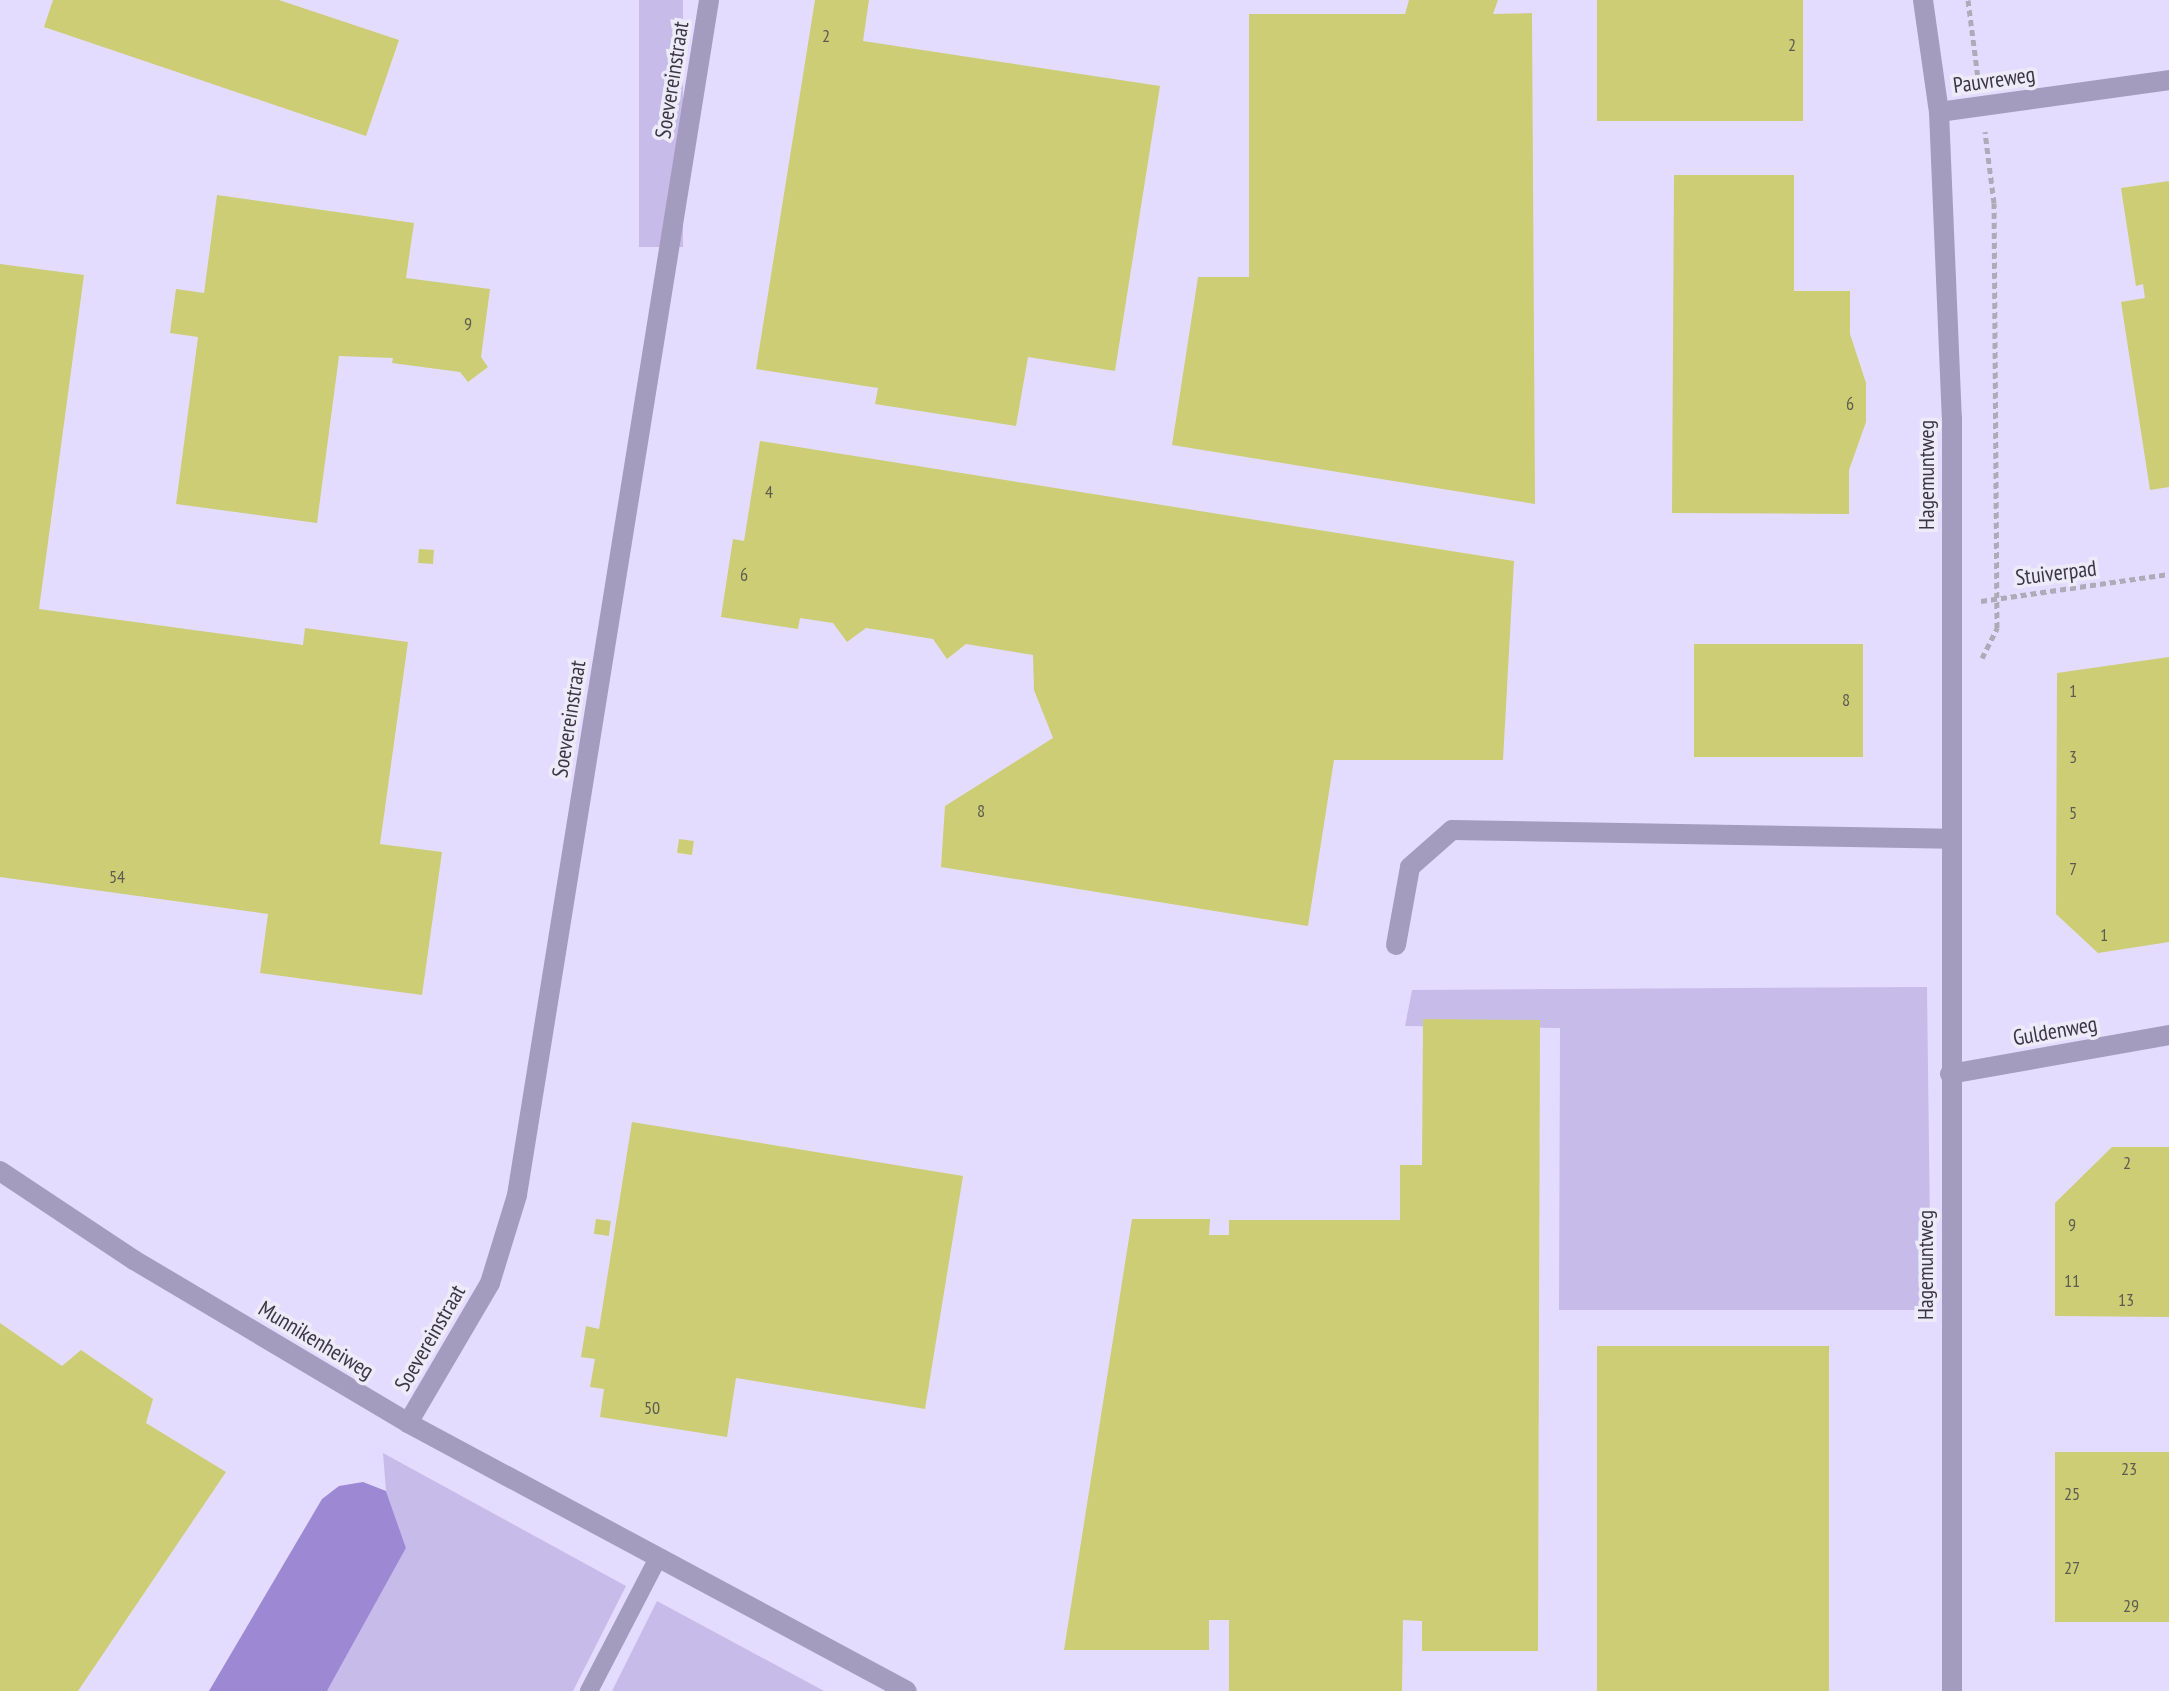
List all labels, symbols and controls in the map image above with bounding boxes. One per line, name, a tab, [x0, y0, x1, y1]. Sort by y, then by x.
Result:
street label: Soevereinstraat	[650, 20, 694, 140]
house number: 2	[822, 25, 830, 47]
house number: 2	[1788, 34, 1796, 56]
street label: Pauvreweg	[1951, 61, 2037, 99]
house number: 9	[464, 313, 472, 335]
house number: 6	[1846, 393, 1854, 415]
street label: Hagemuntweg	[1914, 420, 1940, 530]
house number: 4	[765, 481, 773, 503]
street label: Stuiverpad	[2014, 555, 2098, 591]
house number: 6	[740, 564, 748, 586]
street label: Soevereinstraat	[547, 659, 591, 779]
house number: 1	[2069, 680, 2077, 702]
house number: 8	[1842, 689, 1850, 711]
house number: 3	[2069, 746, 2077, 768]
house number: 8	[977, 800, 985, 822]
house number: 5	[2069, 802, 2077, 824]
house number: 7	[2069, 858, 2077, 880]
house number: 54	[109, 866, 125, 888]
house number: 1	[2100, 924, 2108, 946]
street label: Guldenweg	[2011, 1011, 2099, 1051]
house number: 2	[2123, 1152, 2131, 1174]
street label: Hagemuntweg	[1913, 1210, 1939, 1320]
house number: 9	[2068, 1214, 2076, 1236]
house number: 11	[2064, 1270, 2080, 1292]
street label: Soevereinstraat	[389, 1280, 471, 1396]
house number: 13	[2118, 1289, 2134, 1311]
street label: Munnikenheiweg	[254, 1295, 378, 1385]
house number: 50	[644, 1397, 660, 1419]
house number: 23	[2121, 1458, 2137, 1480]
house number: 25	[2064, 1483, 2080, 1505]
house number: 27	[2064, 1557, 2080, 1579]
house number: 29	[2123, 1595, 2139, 1617]

